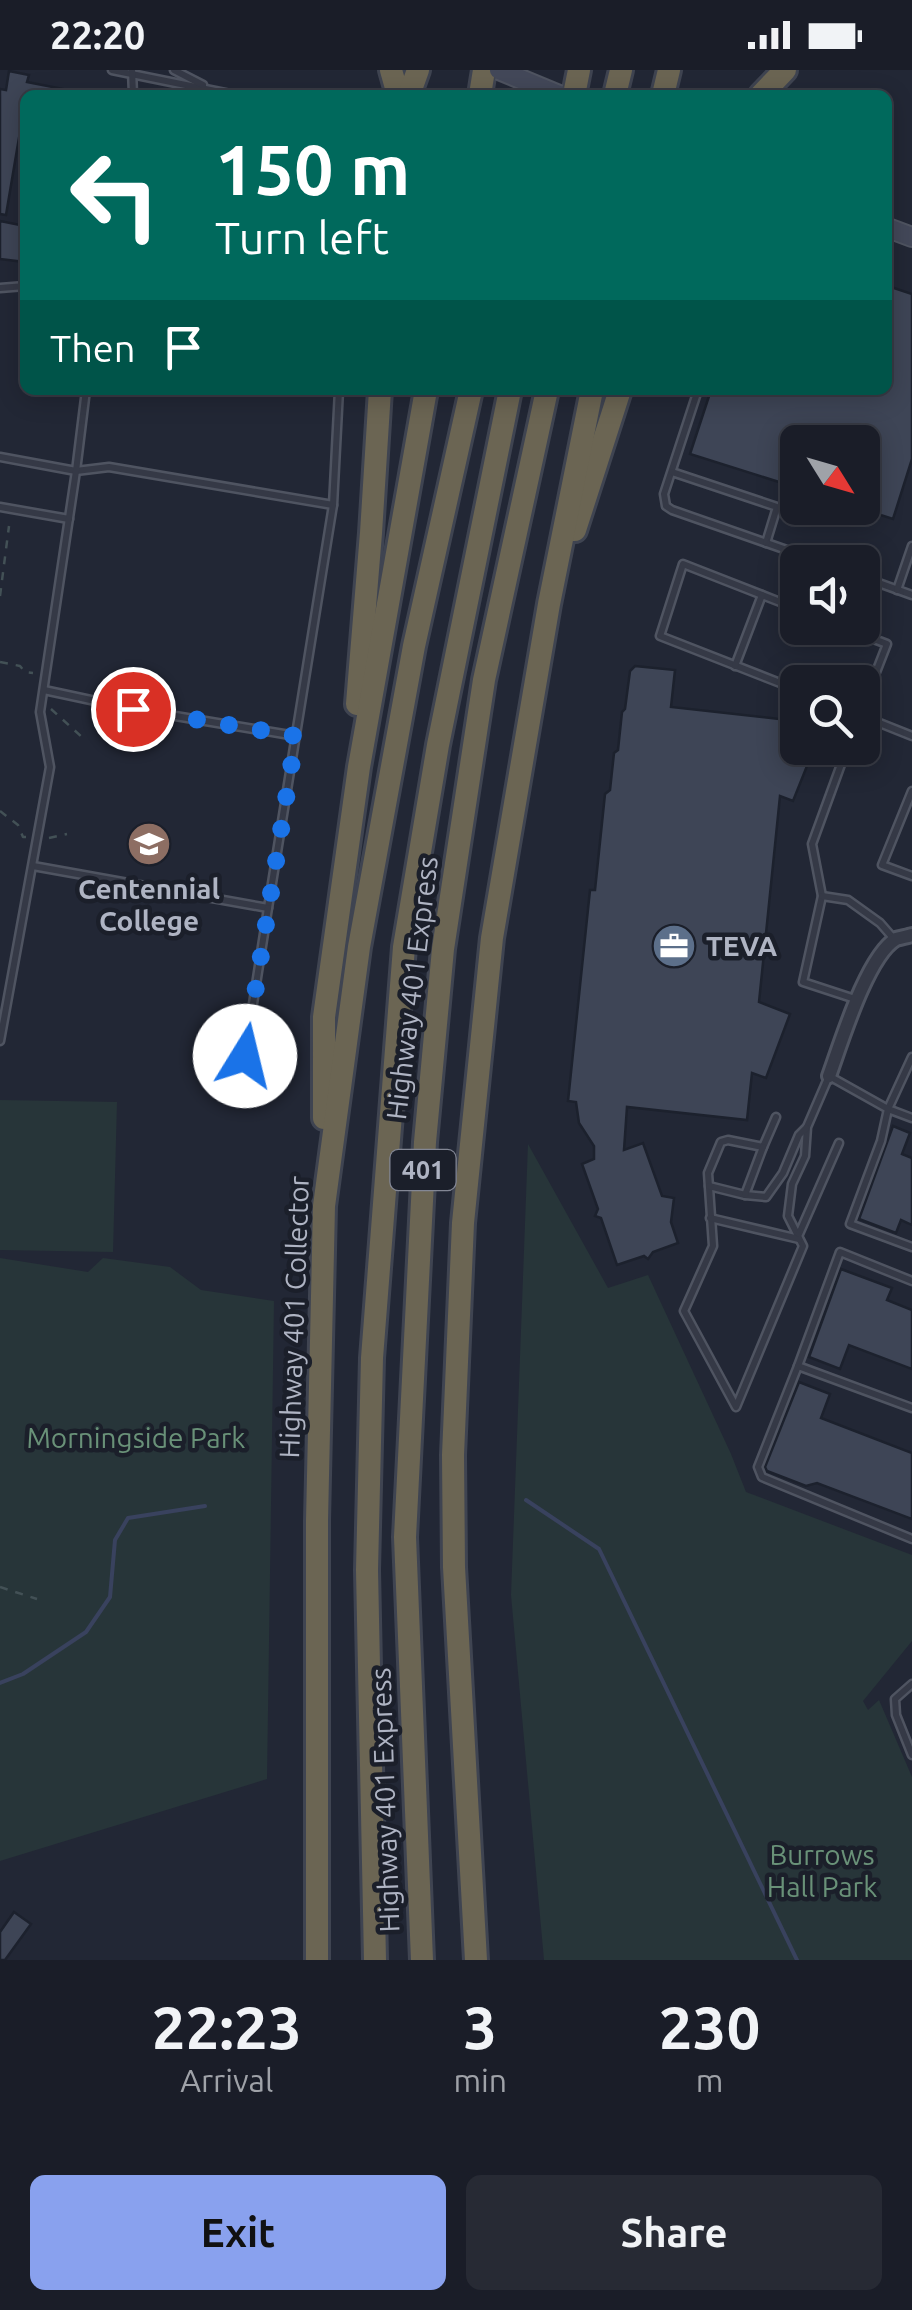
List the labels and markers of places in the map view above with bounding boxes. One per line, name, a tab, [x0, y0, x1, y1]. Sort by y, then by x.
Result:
pin	[91, 667, 176, 752]
school or university icon: Centennial College	[126, 821, 172, 867]
place label: Centennial College	[78, 873, 220, 936]
office icon: TEVA	[651, 923, 697, 969]
place label: TEVA	[706, 930, 778, 961]

